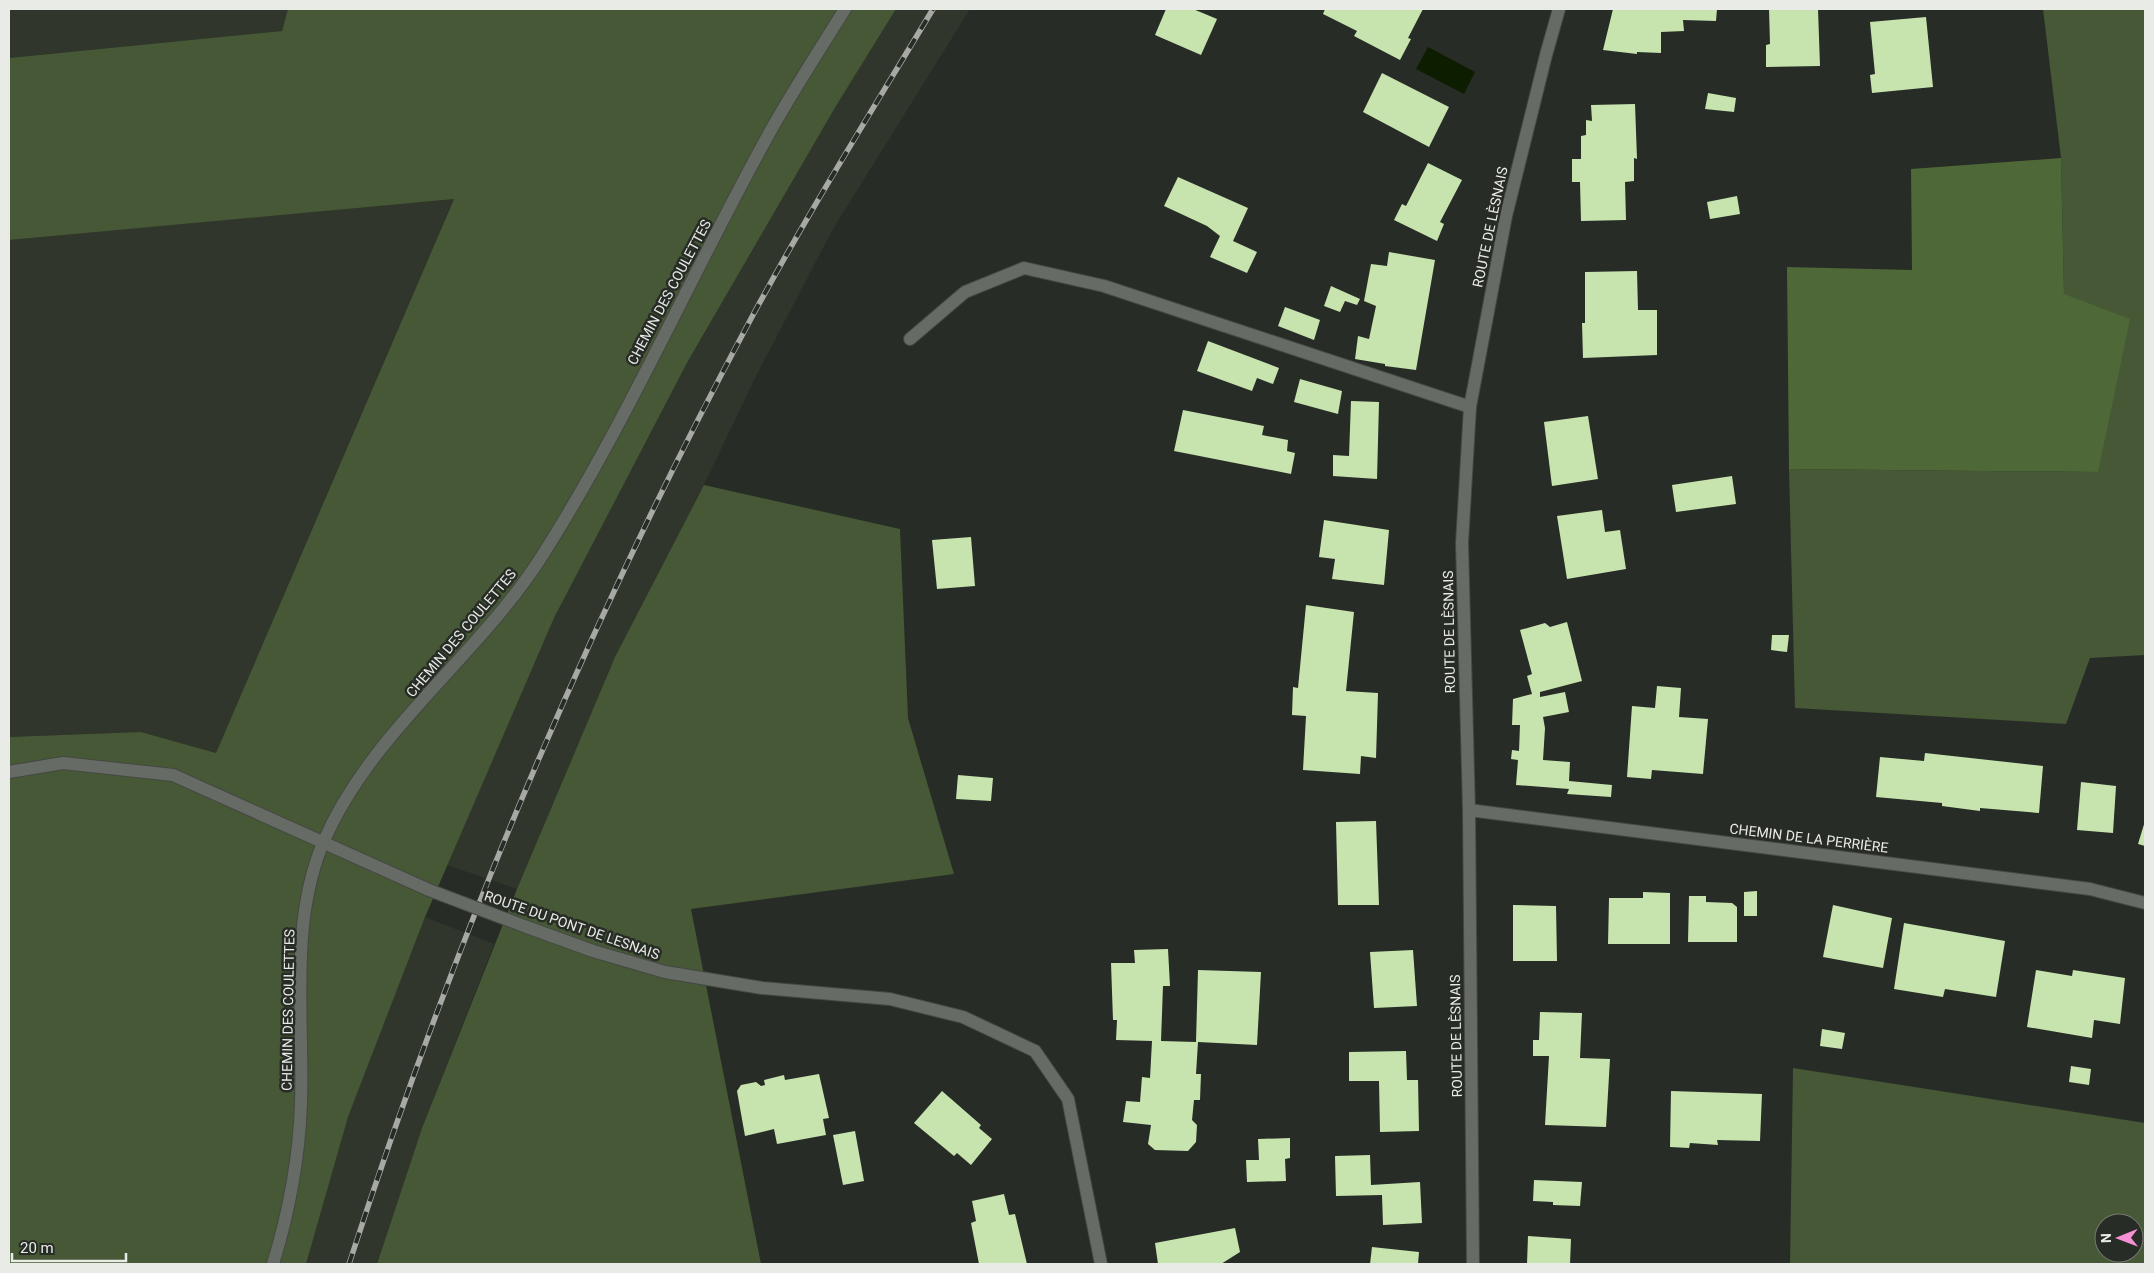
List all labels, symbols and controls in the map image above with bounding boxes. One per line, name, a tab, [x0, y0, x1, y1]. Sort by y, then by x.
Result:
street label: ROUTE DE LÈSNAIS	[1468, 165, 1511, 289]
street label: CHEMIN DES COULETTES	[624, 217, 714, 367]
street label: CHEMIN DES COULETTES	[403, 566, 519, 700]
street label: ROUTE DE LÈSNAIS	[1439, 570, 1458, 694]
street label: CHEMIN DE LA PERRIÈRE	[1729, 819, 1889, 856]
street label: ROUTE DU PONT DE LESNAIS	[482, 887, 662, 963]
street label: CHEMIN DES COULETTES	[279, 929, 297, 1091]
street label: ROUTE DE LÈSNAIS	[1446, 974, 1465, 1098]
north arrow	[2094, 1213, 2144, 1263]
scale bar	[12, 1230, 126, 1262]
text: N	[2098, 1233, 2114, 1243]
text: 20 m	[20, 1239, 54, 1257]

